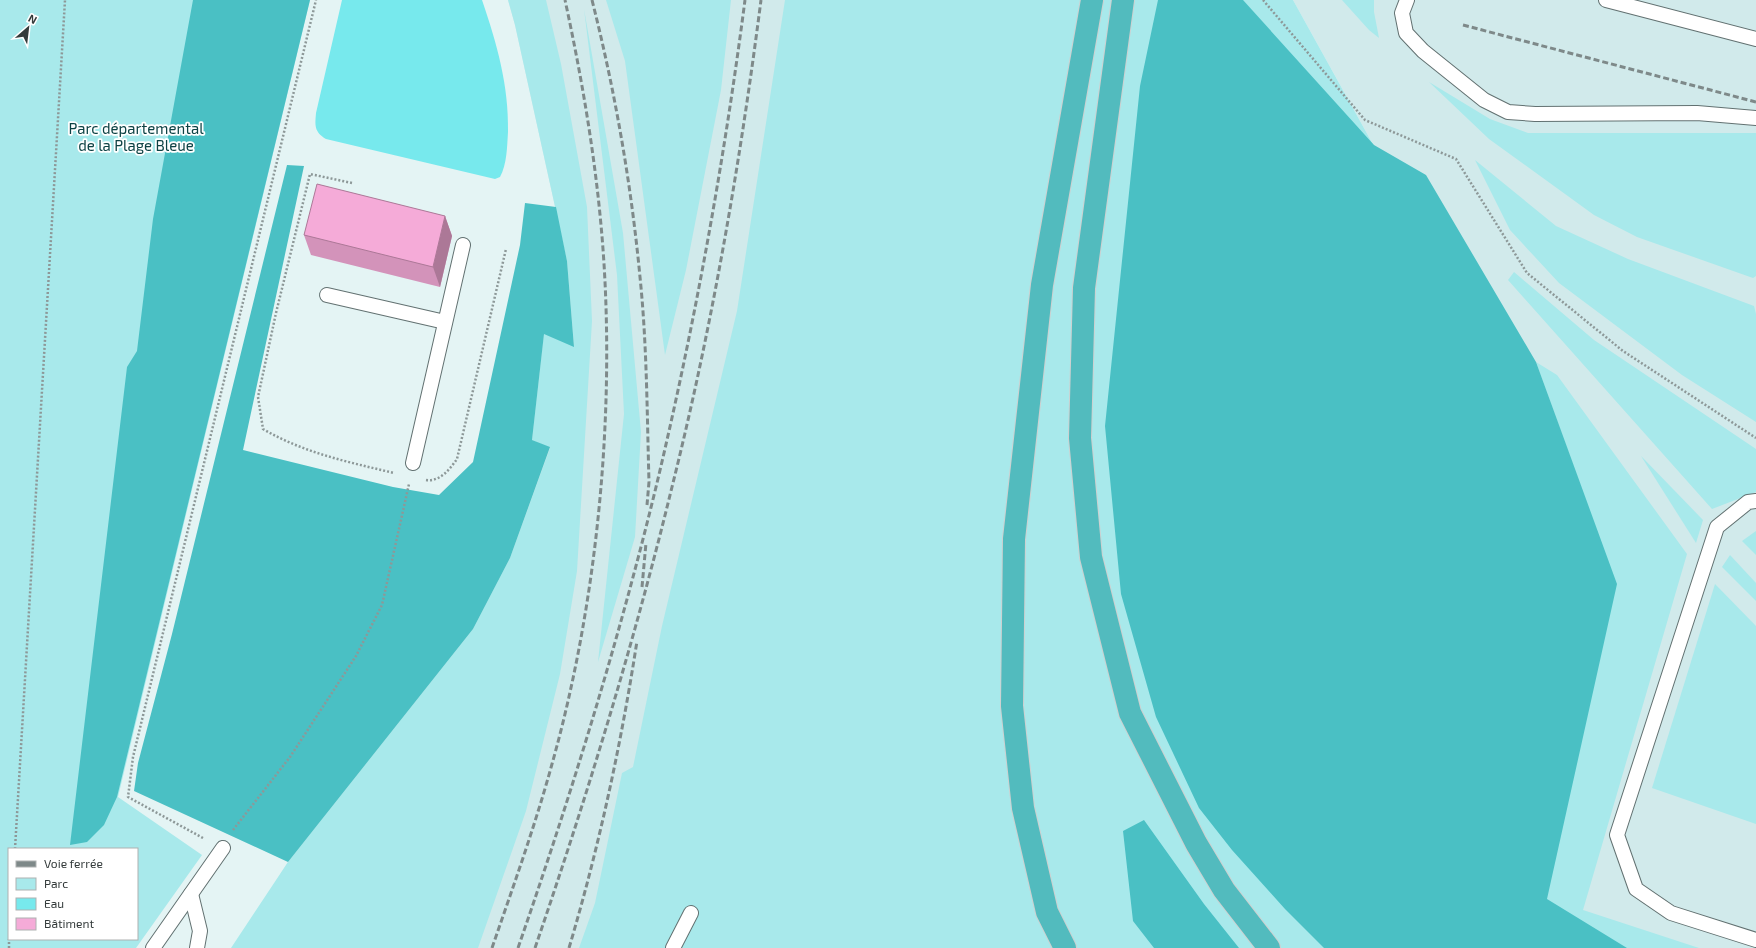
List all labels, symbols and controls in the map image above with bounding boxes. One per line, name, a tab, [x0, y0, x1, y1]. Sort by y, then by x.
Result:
north arrow	[8, 8, 48, 48]
text: N	[26, 11, 40, 26]
park label: Parc départemental de la Plage Bleue	[68, 119, 204, 154]
legend	[8, 848, 138, 940]
text: Voie ferrée	[44, 856, 103, 870]
text: Parc	[44, 876, 68, 890]
text: Eau	[44, 896, 64, 910]
text: Bâtiment	[44, 916, 95, 930]

